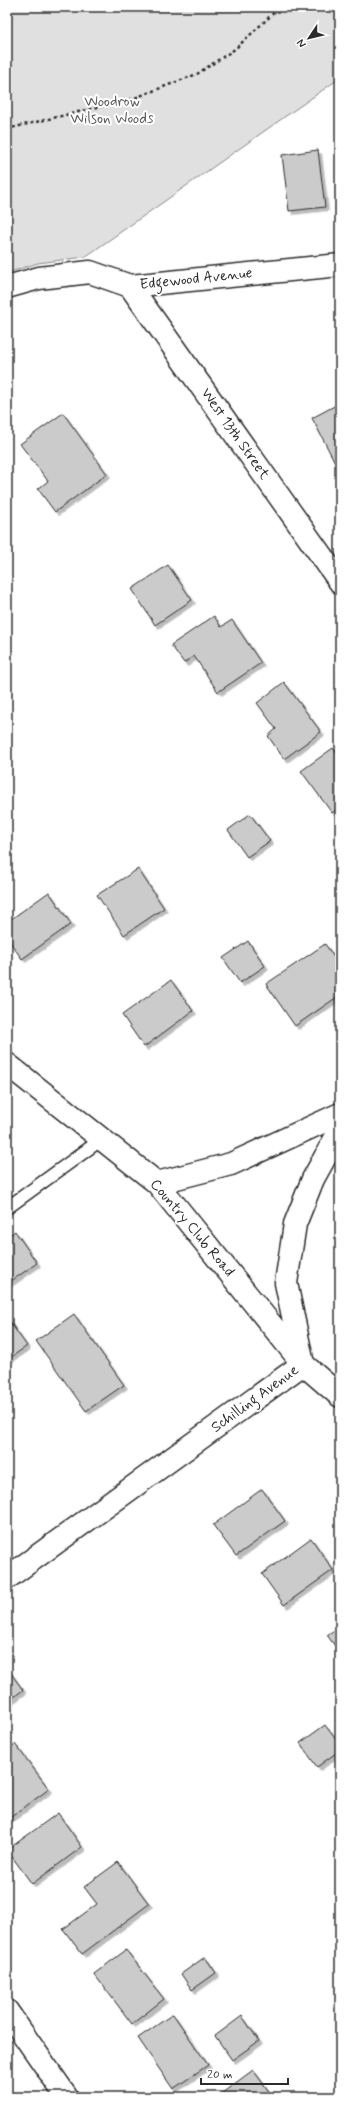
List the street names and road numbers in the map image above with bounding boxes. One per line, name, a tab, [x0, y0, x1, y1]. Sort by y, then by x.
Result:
street label: Edgewood Avenue	[139, 263, 254, 296]
street label: West 13th Street	[196, 384, 274, 484]
street label: Country Club Road	[145, 1175, 239, 1281]
street label: Schilling Avenue	[207, 1360, 303, 1438]

